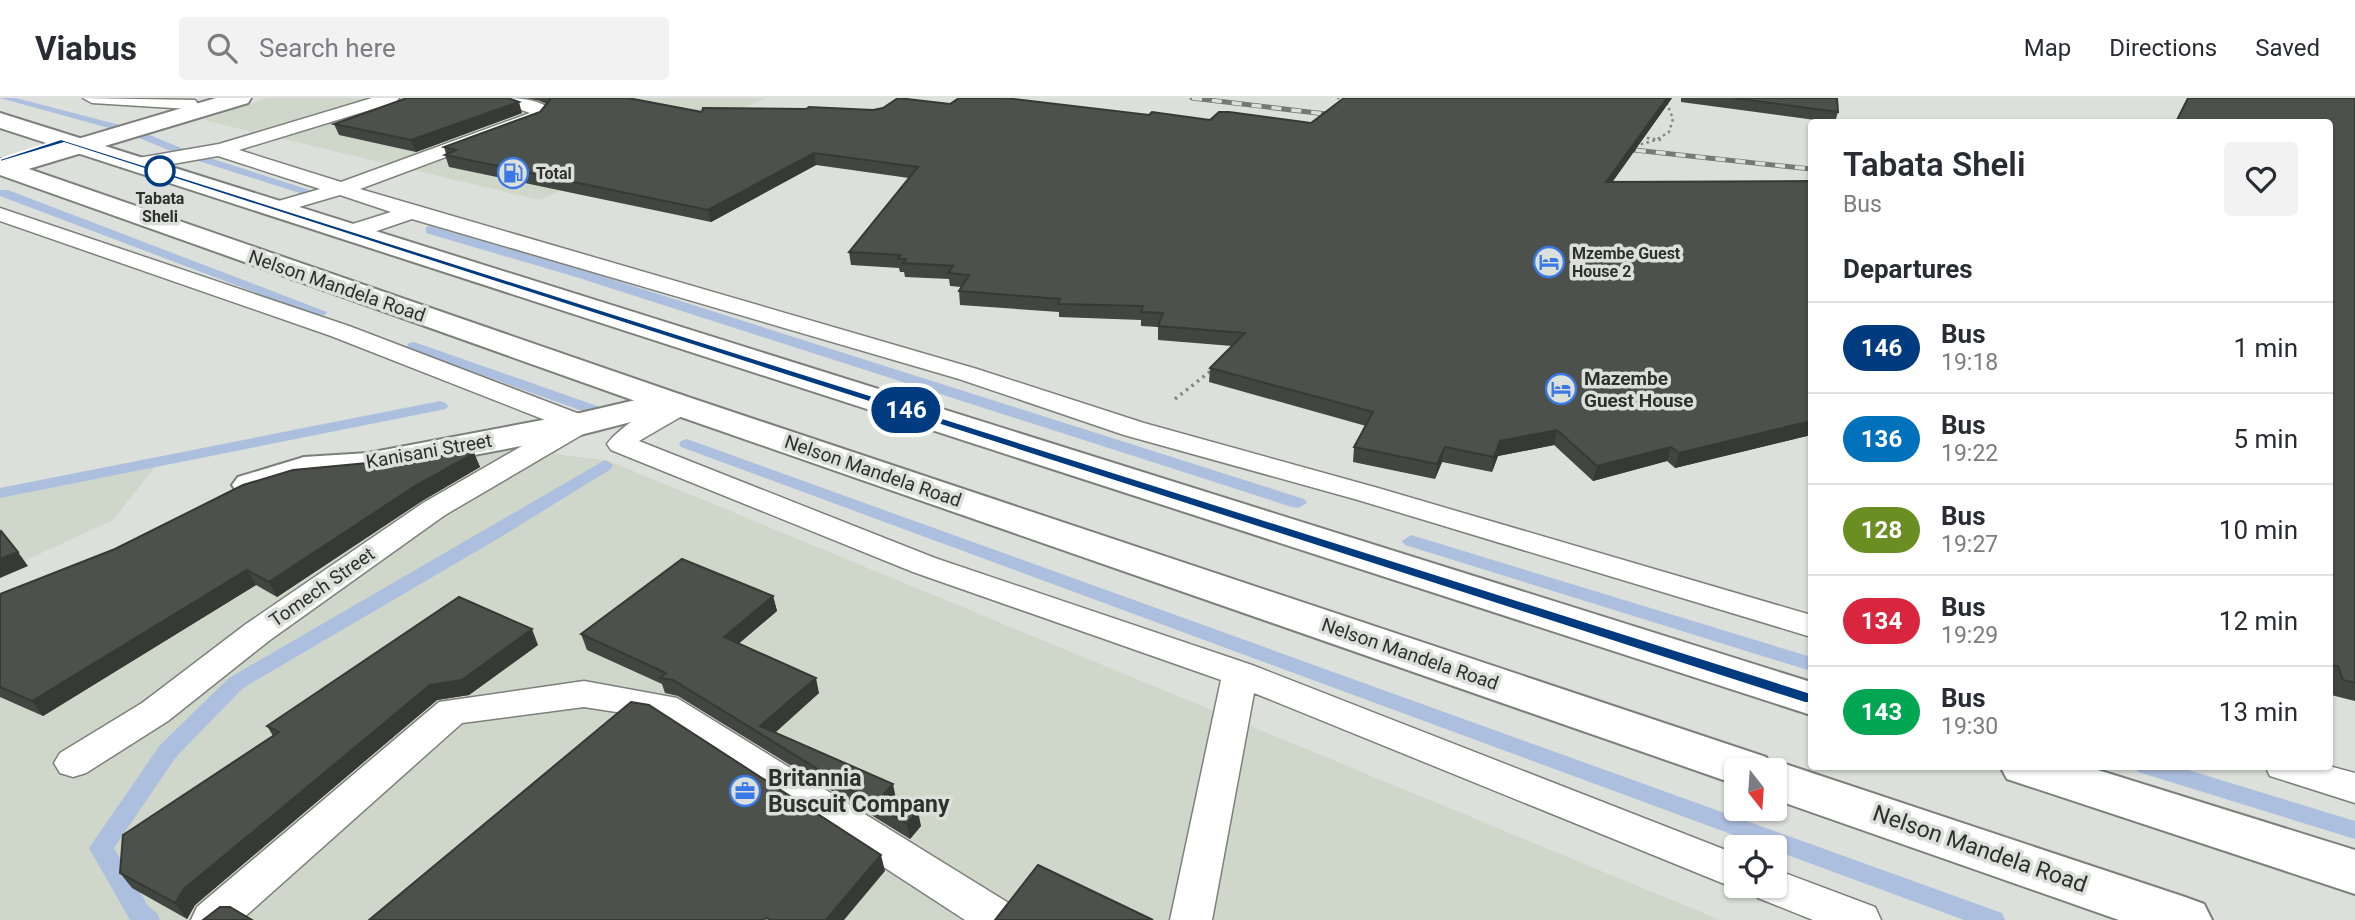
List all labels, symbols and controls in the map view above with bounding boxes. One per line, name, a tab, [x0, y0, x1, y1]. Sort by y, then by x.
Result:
search box	[179, 17, 669, 80]
text: Viabus	[35, 29, 137, 68]
icon: search	[203, 29, 241, 67]
text: Search here	[259, 33, 396, 63]
text: Map	[2024, 34, 2071, 62]
text: Directions	[2109, 34, 2217, 62]
text: Saved	[2255, 34, 2320, 62]
button: heart	[2224, 142, 2298, 216]
text: Tabata Sheli	[1843, 145, 2026, 184]
marker: Tabata Sheli	[145, 156, 175, 186]
fuel station icon: Total	[496, 156, 530, 190]
place label: Total	[536, 164, 572, 183]
place label: Tabata Sheli	[136, 189, 185, 226]
text: Bus	[1843, 191, 1882, 218]
place label: Mzembe Guest House 2	[1572, 244, 1681, 281]
street label: Nelson Mandela Road	[246, 245, 428, 327]
hotel icon: Mzembe Guest House 2	[1532, 245, 1566, 279]
text: Departures	[1843, 254, 1973, 284]
text: Bus	[1941, 319, 1986, 349]
text: 1 min	[2233, 333, 2298, 363]
text: 146	[1861, 334, 1902, 362]
text: 19:18	[1941, 349, 1998, 376]
place label: Mazembe Guest House	[1584, 367, 1694, 412]
hotel icon: Mazembe Guest House	[1544, 372, 1578, 406]
line badge: 146	[866, 387, 946, 433]
text: 146	[885, 396, 927, 424]
text: Bus	[1941, 410, 1986, 440]
text: 5 min	[2233, 424, 2298, 454]
text: 136	[1861, 425, 1902, 453]
street label: Kanisani Street	[364, 429, 494, 473]
street label: Nelson Mandela Road	[782, 430, 964, 512]
text: 19:22	[1941, 440, 1998, 467]
text: Bus	[1941, 501, 1986, 531]
text: 10 min	[2219, 515, 2298, 545]
text: 128	[1861, 516, 1902, 544]
text: 19:27	[1941, 531, 1998, 558]
street label: Tomech Street	[265, 542, 379, 632]
text: Bus	[1941, 592, 1986, 622]
text: 12 min	[2219, 606, 2298, 636]
text: 134	[1861, 607, 1902, 635]
street label: Nelson Mandela Road	[1319, 613, 1501, 695]
text: 19:29	[1941, 622, 1998, 649]
text: Bus	[1941, 683, 1986, 713]
text: 13 min	[2219, 697, 2298, 727]
text: 143	[1861, 698, 1902, 726]
text: 19:30	[1941, 713, 1998, 740]
north arrow	[1724, 758, 1787, 821]
map controls	[1724, 758, 1787, 898]
place label: Britannia Buscuit Company	[768, 765, 950, 818]
office icon: Britannia Buscuit Company	[728, 774, 762, 808]
street label: Nelson Mandela Road	[1869, 800, 2091, 898]
button: locate	[1724, 835, 1787, 898]

